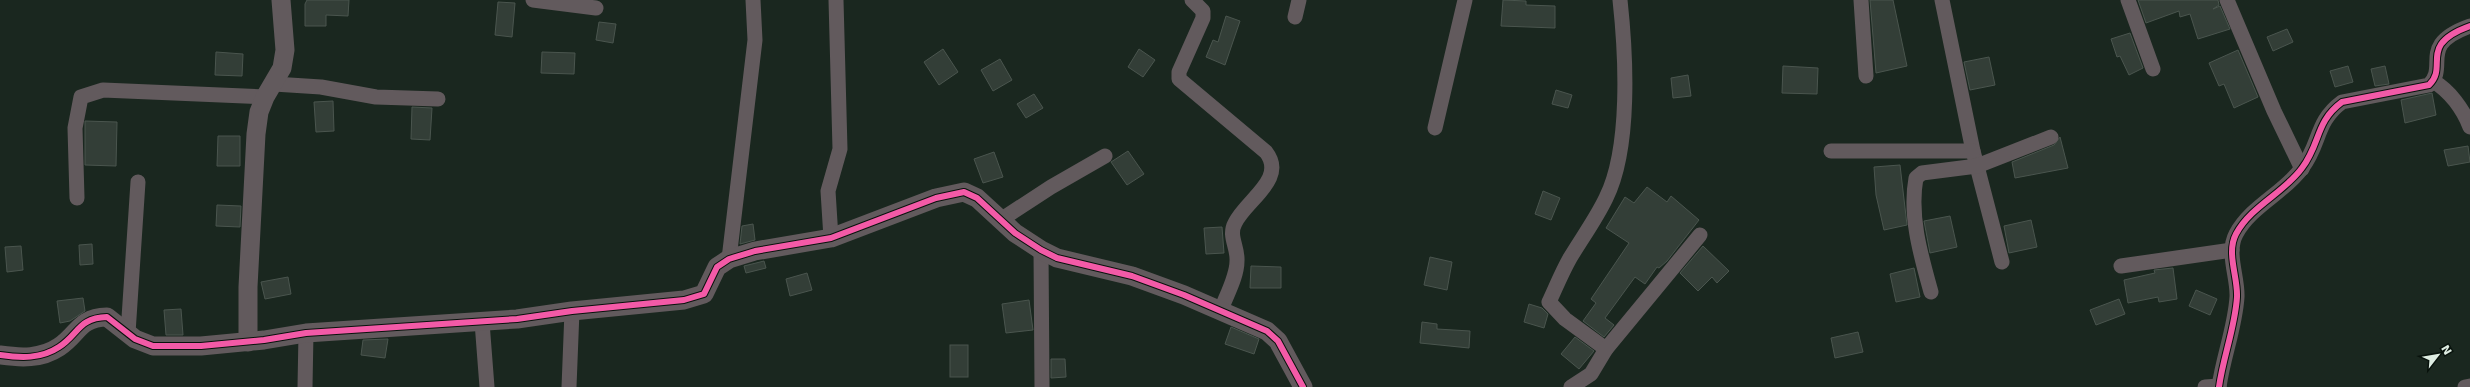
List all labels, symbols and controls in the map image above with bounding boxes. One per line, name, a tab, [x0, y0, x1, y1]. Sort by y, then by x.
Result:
north arrow	[2418, 335, 2458, 375]
text: N	[2438, 343, 2454, 357]

